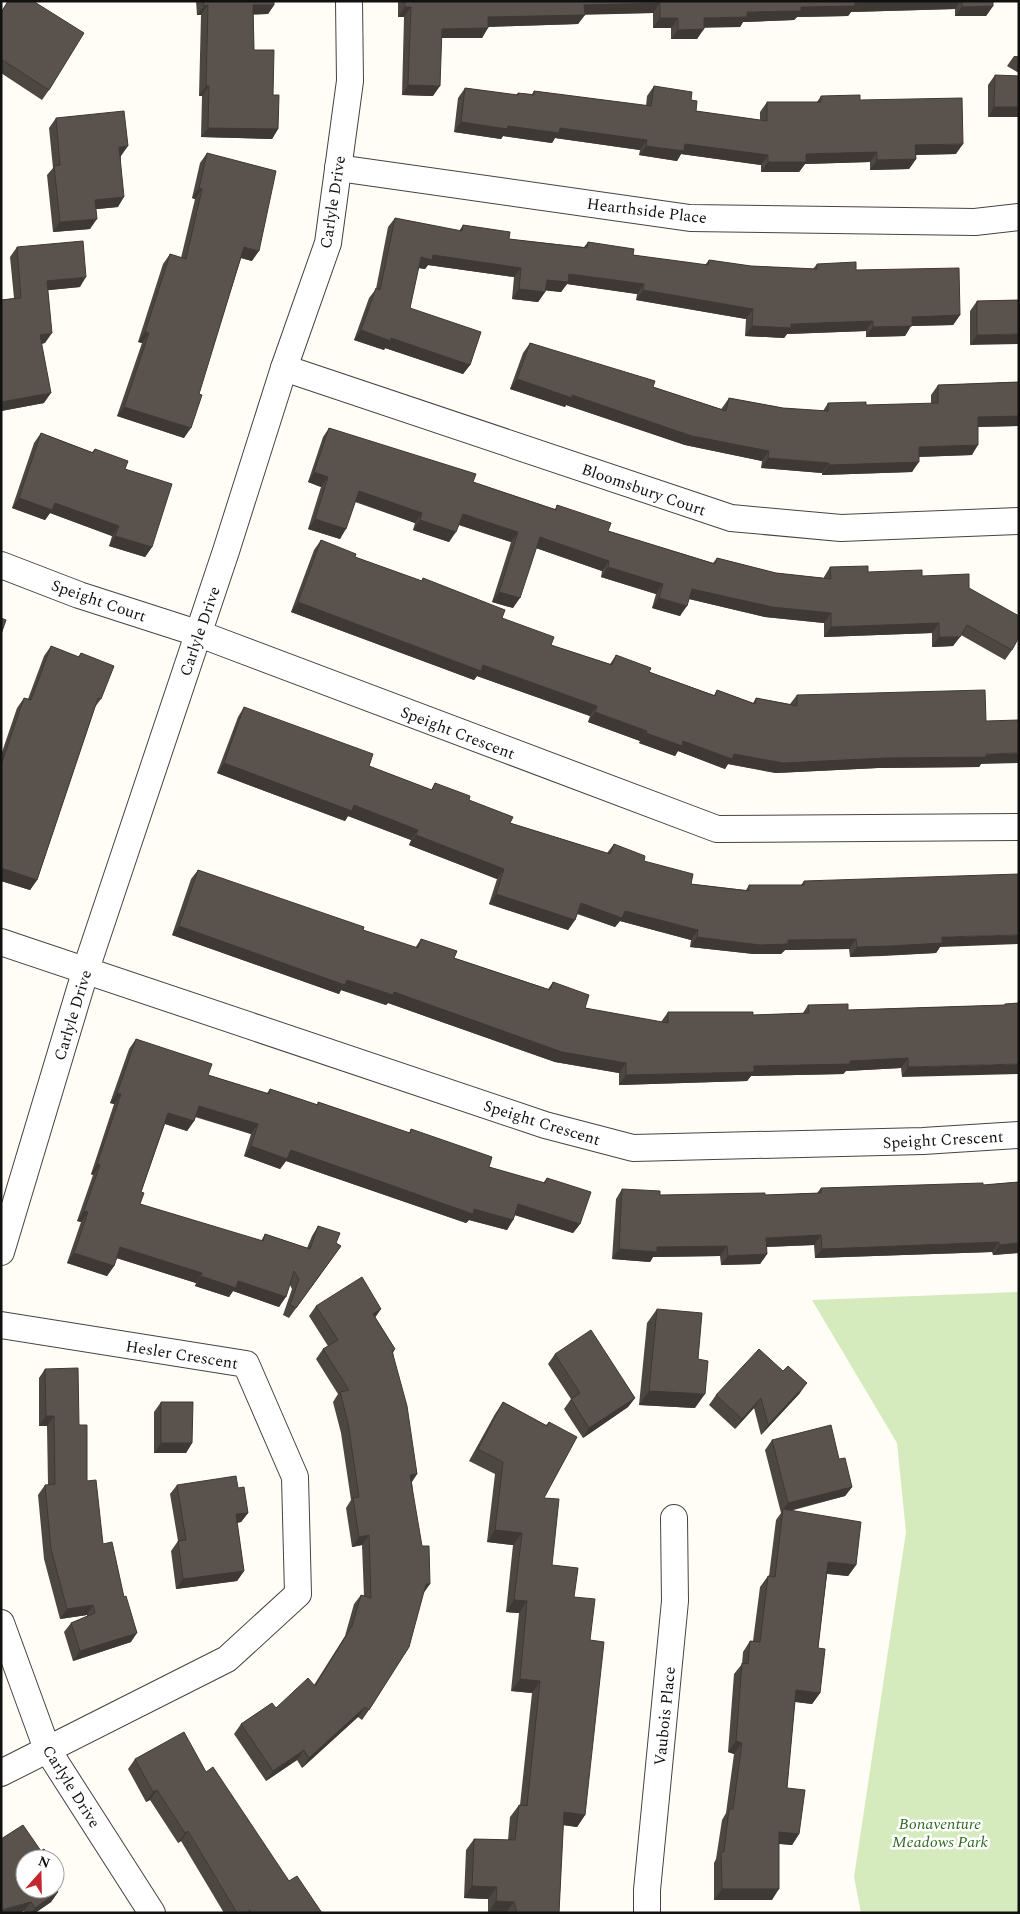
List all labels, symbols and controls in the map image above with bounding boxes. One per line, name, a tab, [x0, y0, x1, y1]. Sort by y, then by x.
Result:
street label: Carlyle Drive	[314, 154, 352, 250]
street label: Hearthside Place	[586, 192, 708, 230]
street label: Bloomsbury Court	[578, 457, 709, 523]
street label: Speight Court	[48, 573, 150, 629]
street label: Carlyle Drive	[173, 583, 227, 680]
street label: Speight Crescent	[397, 700, 519, 766]
street label: Carlyle Drive	[48, 967, 98, 1064]
street label: Speight Crescent	[480, 1094, 603, 1152]
street label: Speight Crescent	[882, 1125, 1004, 1155]
street label: Hesler Crescent	[124, 1334, 240, 1376]
street label: Vaubois Place	[648, 1665, 682, 1767]
street label: Carlyle Drive	[36, 1740, 106, 1833]
park label: Bonaventure Meadows Park	[892, 1812, 989, 1854]
north arrow	[15, 1849, 65, 1899]
text: N	[35, 1850, 53, 1874]

